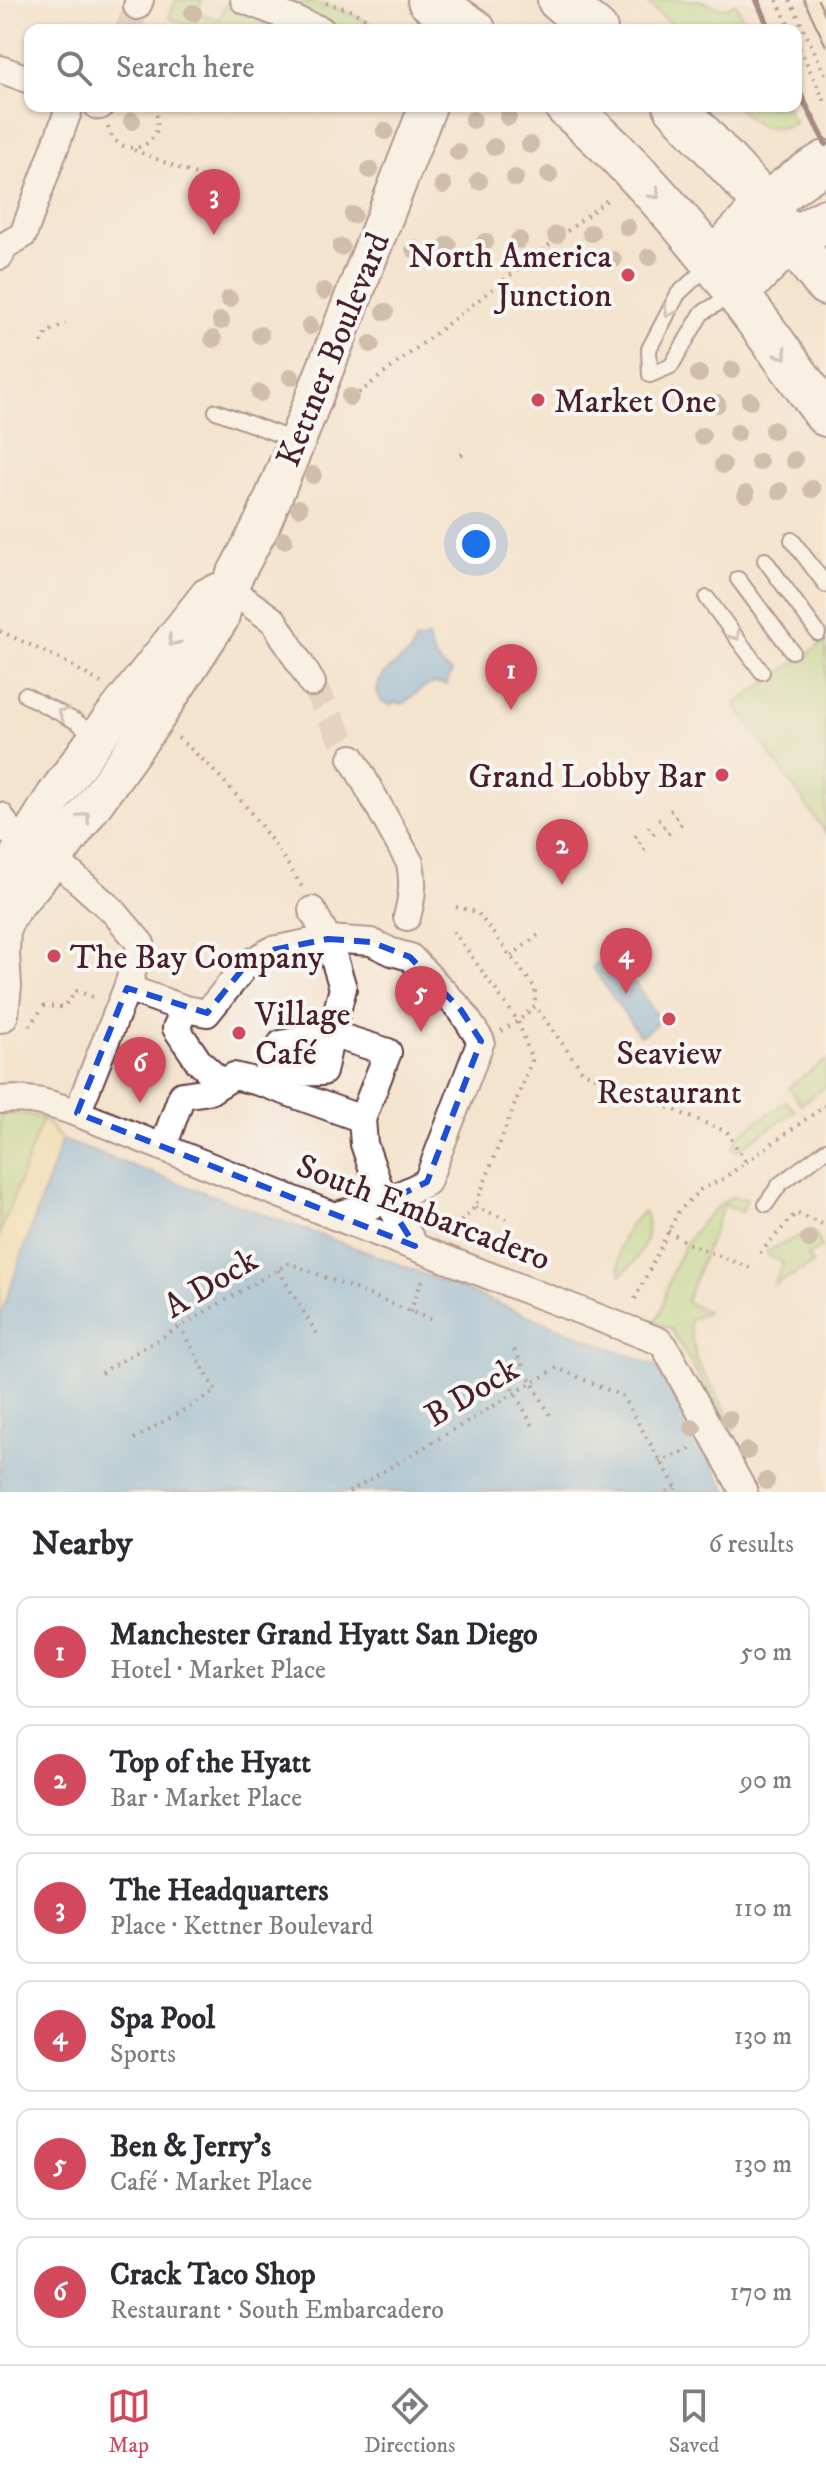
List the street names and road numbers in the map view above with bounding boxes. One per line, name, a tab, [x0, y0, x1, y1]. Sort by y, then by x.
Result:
street label: Kettner Boulevard	[268, 227, 400, 473]
street label: South Embarcadero	[290, 1145, 556, 1281]
street label: A Dock	[156, 1239, 266, 1328]
street label: B Dock	[417, 1348, 527, 1437]

